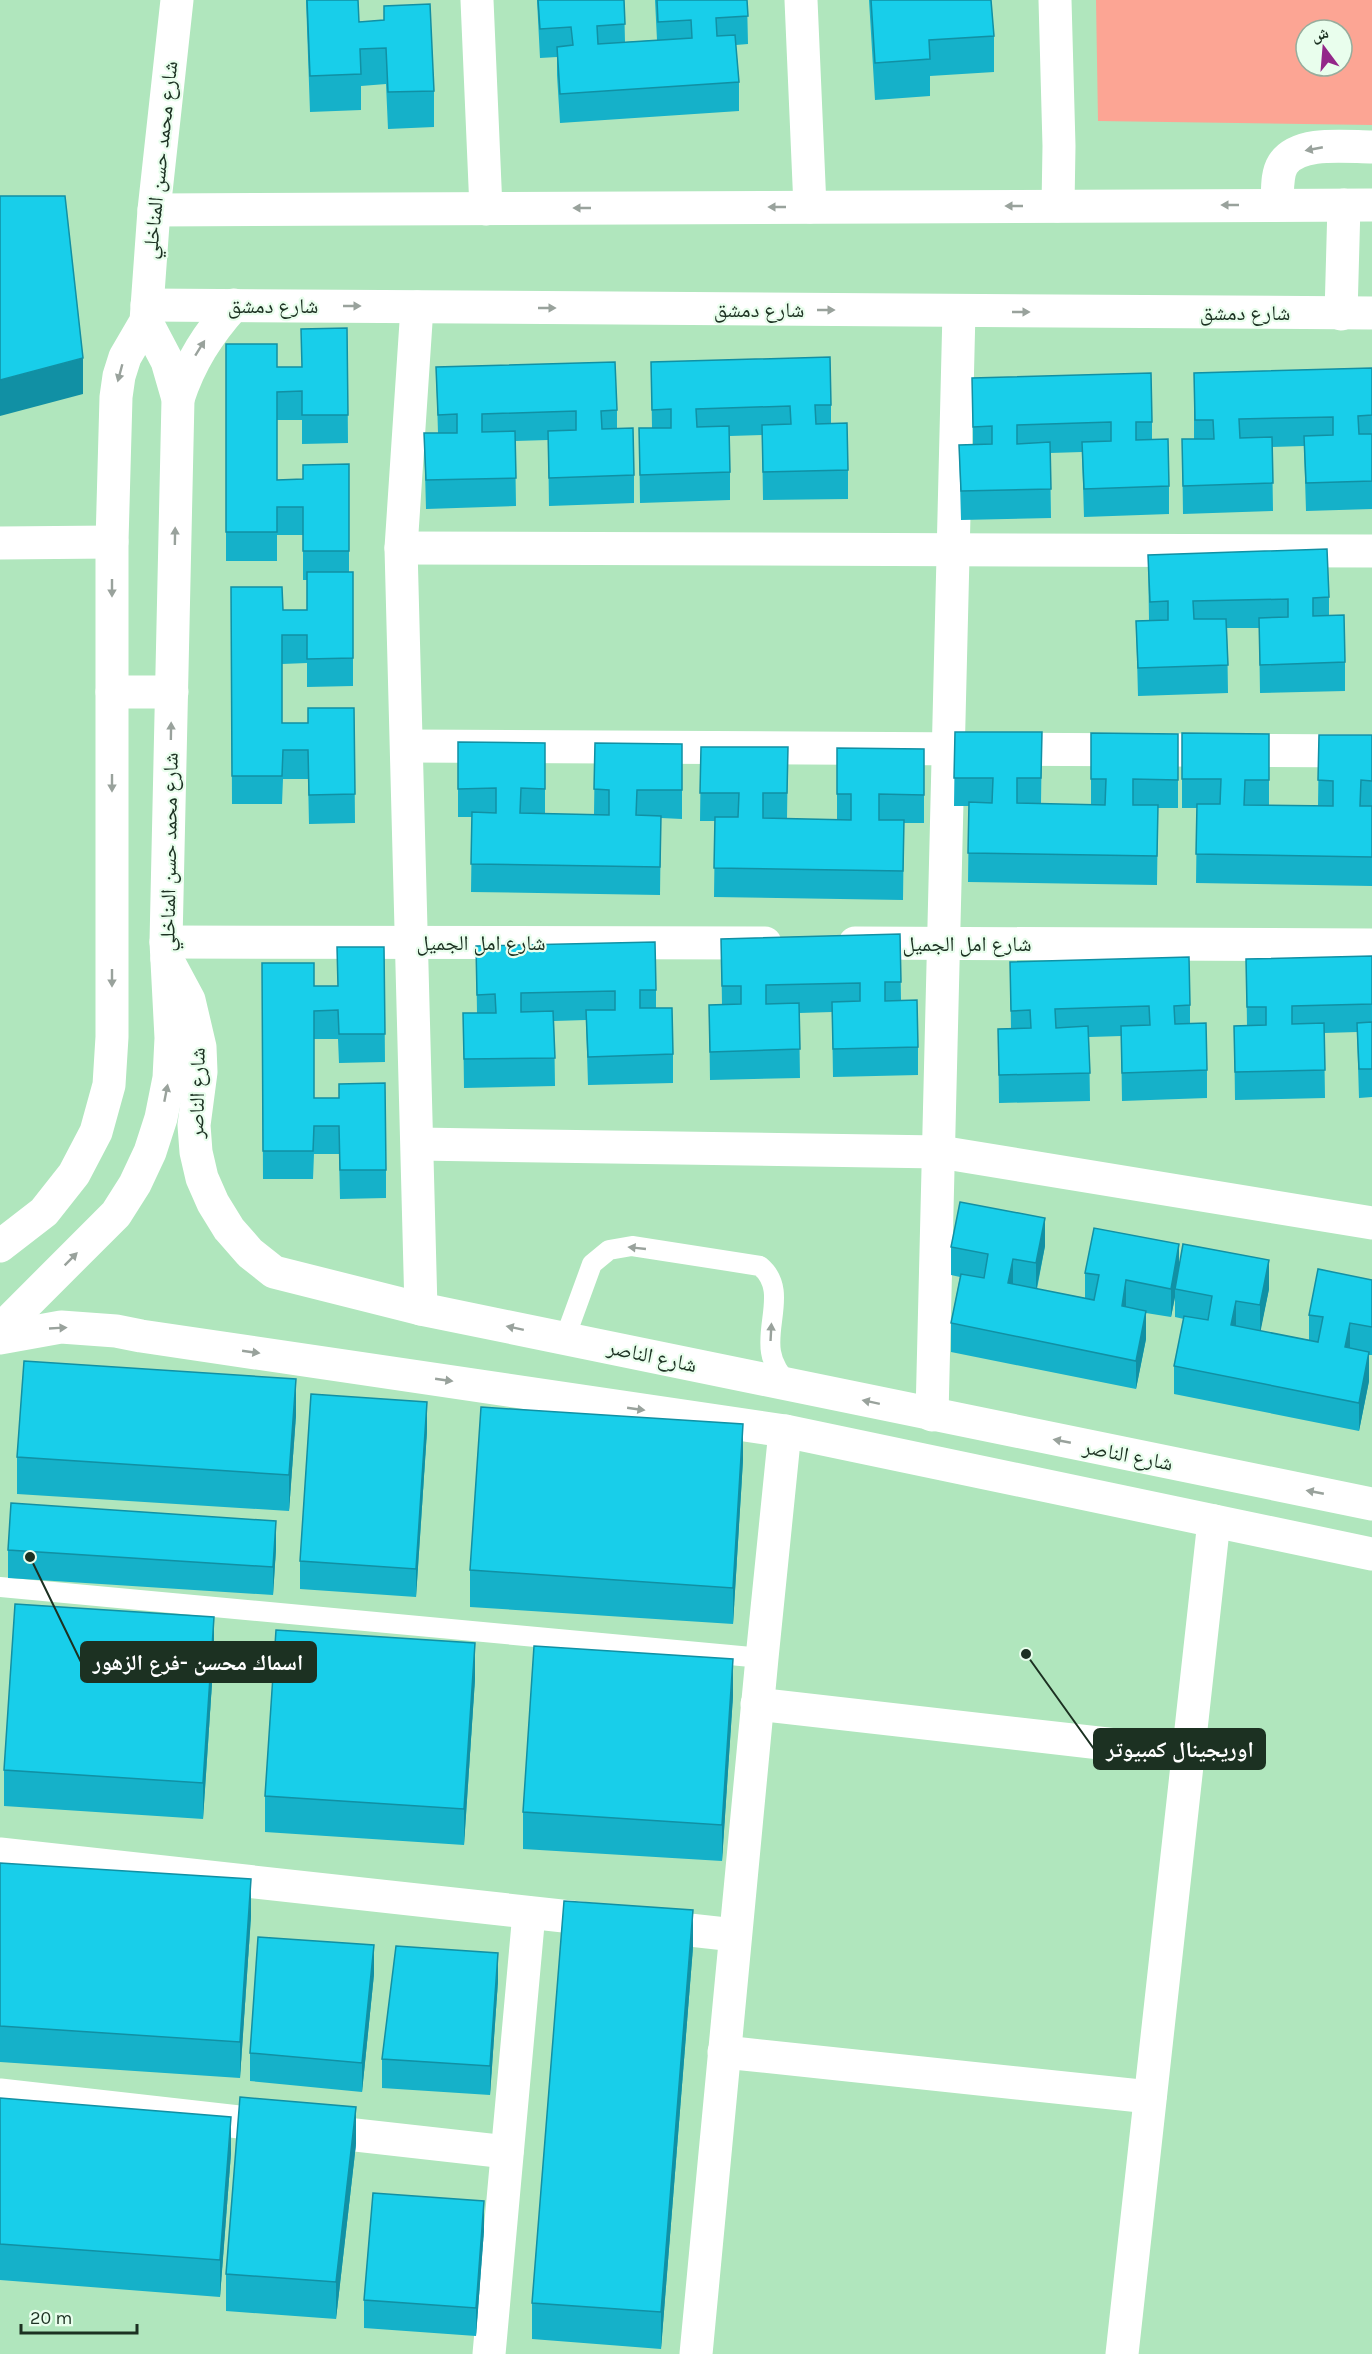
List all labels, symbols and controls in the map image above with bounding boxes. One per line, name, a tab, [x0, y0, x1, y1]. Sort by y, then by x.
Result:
north arrow	[1294, 18, 1354, 78]
text: ش	[1309, 23, 1331, 46]
street label: شارع محمد حسن المناخلي	[138, 60, 187, 261]
one-way arrow	[1304, 144, 1323, 153]
one-way arrow	[1220, 200, 1239, 210]
one-way arrow	[1004, 201, 1023, 211]
one-way arrow	[767, 202, 786, 212]
one-way arrow	[572, 203, 591, 213]
street label: شارع دمشق	[228, 294, 318, 319]
street label: شارع دمشق	[714, 298, 804, 323]
one-way arrow	[343, 301, 362, 311]
street label: شارع دمشق	[1200, 301, 1290, 326]
one-way arrow	[538, 303, 557, 313]
one-way arrow	[817, 305, 836, 315]
one-way arrow	[1012, 307, 1031, 316]
one-way arrow	[194, 341, 206, 357]
one-way arrow	[115, 363, 125, 382]
one-way arrow	[171, 526, 180, 545]
one-way arrow	[107, 578, 117, 597]
one-way arrow	[167, 721, 176, 740]
street label: شارع محمد حسن المناخلي	[155, 752, 187, 952]
one-way arrow	[107, 773, 117, 792]
street label: شارع امل الجميل	[417, 931, 545, 956]
street label: شارع امل الجميل	[903, 932, 1031, 957]
one-way arrow	[107, 968, 117, 987]
street label: شارع الناصر	[184, 1047, 211, 1140]
one-way arrow	[162, 1084, 171, 1103]
one-way arrow	[628, 1243, 647, 1252]
one-way arrow	[64, 1251, 78, 1266]
one-way arrow	[767, 1322, 776, 1341]
one-way arrow	[48, 1323, 67, 1332]
one-way arrow	[506, 1323, 525, 1332]
street label: شارع الناصر	[604, 1335, 699, 1378]
one-way arrow	[241, 1347, 260, 1356]
one-way arrow	[434, 1376, 453, 1385]
one-way arrow	[861, 1397, 880, 1406]
one-way arrow	[627, 1404, 646, 1413]
street label: شارع الناصر	[1080, 1434, 1175, 1476]
one-way arrow	[1052, 1436, 1071, 1445]
one-way arrow	[1305, 1487, 1324, 1496]
callout: اسماك محسن -فرع الزهور	[81, 1642, 316, 1682]
text: اسماك محسن -فرع الزهور	[92, 1650, 303, 1677]
callout: اوريجينال كمبيوتر	[1094, 1729, 1265, 1769]
text: اوريجينال كمبيوتر	[1105, 1737, 1254, 1763]
scale bar	[21, 2297, 136, 2335]
text: 20 m	[30, 2307, 72, 2329]

